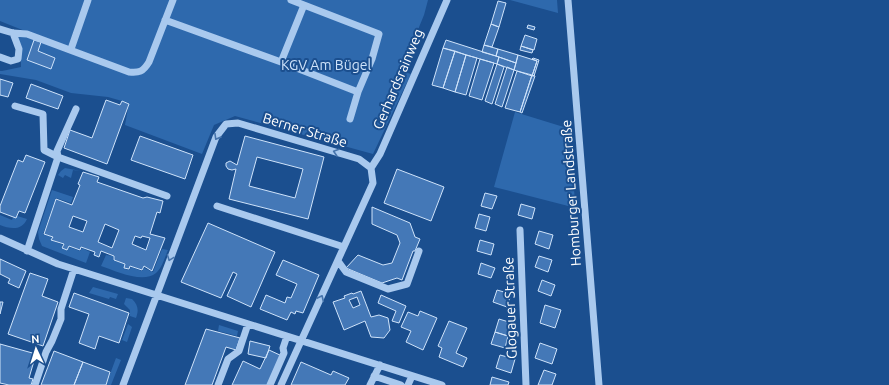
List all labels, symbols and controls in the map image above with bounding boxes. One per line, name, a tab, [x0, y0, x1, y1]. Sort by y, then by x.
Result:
street label: Gerhardsrainweg	[370, 26, 426, 132]
park label: KGV Am Bügel	[281, 57, 371, 73]
street label: Berner Straße	[261, 110, 349, 150]
street label: Homburger Landstraße	[558, 119, 584, 267]
one-way arrow	[215, 133, 222, 140]
one-way arrow	[333, 149, 339, 157]
one-way arrow	[167, 254, 175, 261]
street label: Glogauer Straße	[500, 257, 520, 359]
one-way arrow	[316, 295, 324, 302]
north arrow	[16, 329, 56, 369]
text: N	[31, 333, 40, 345]

